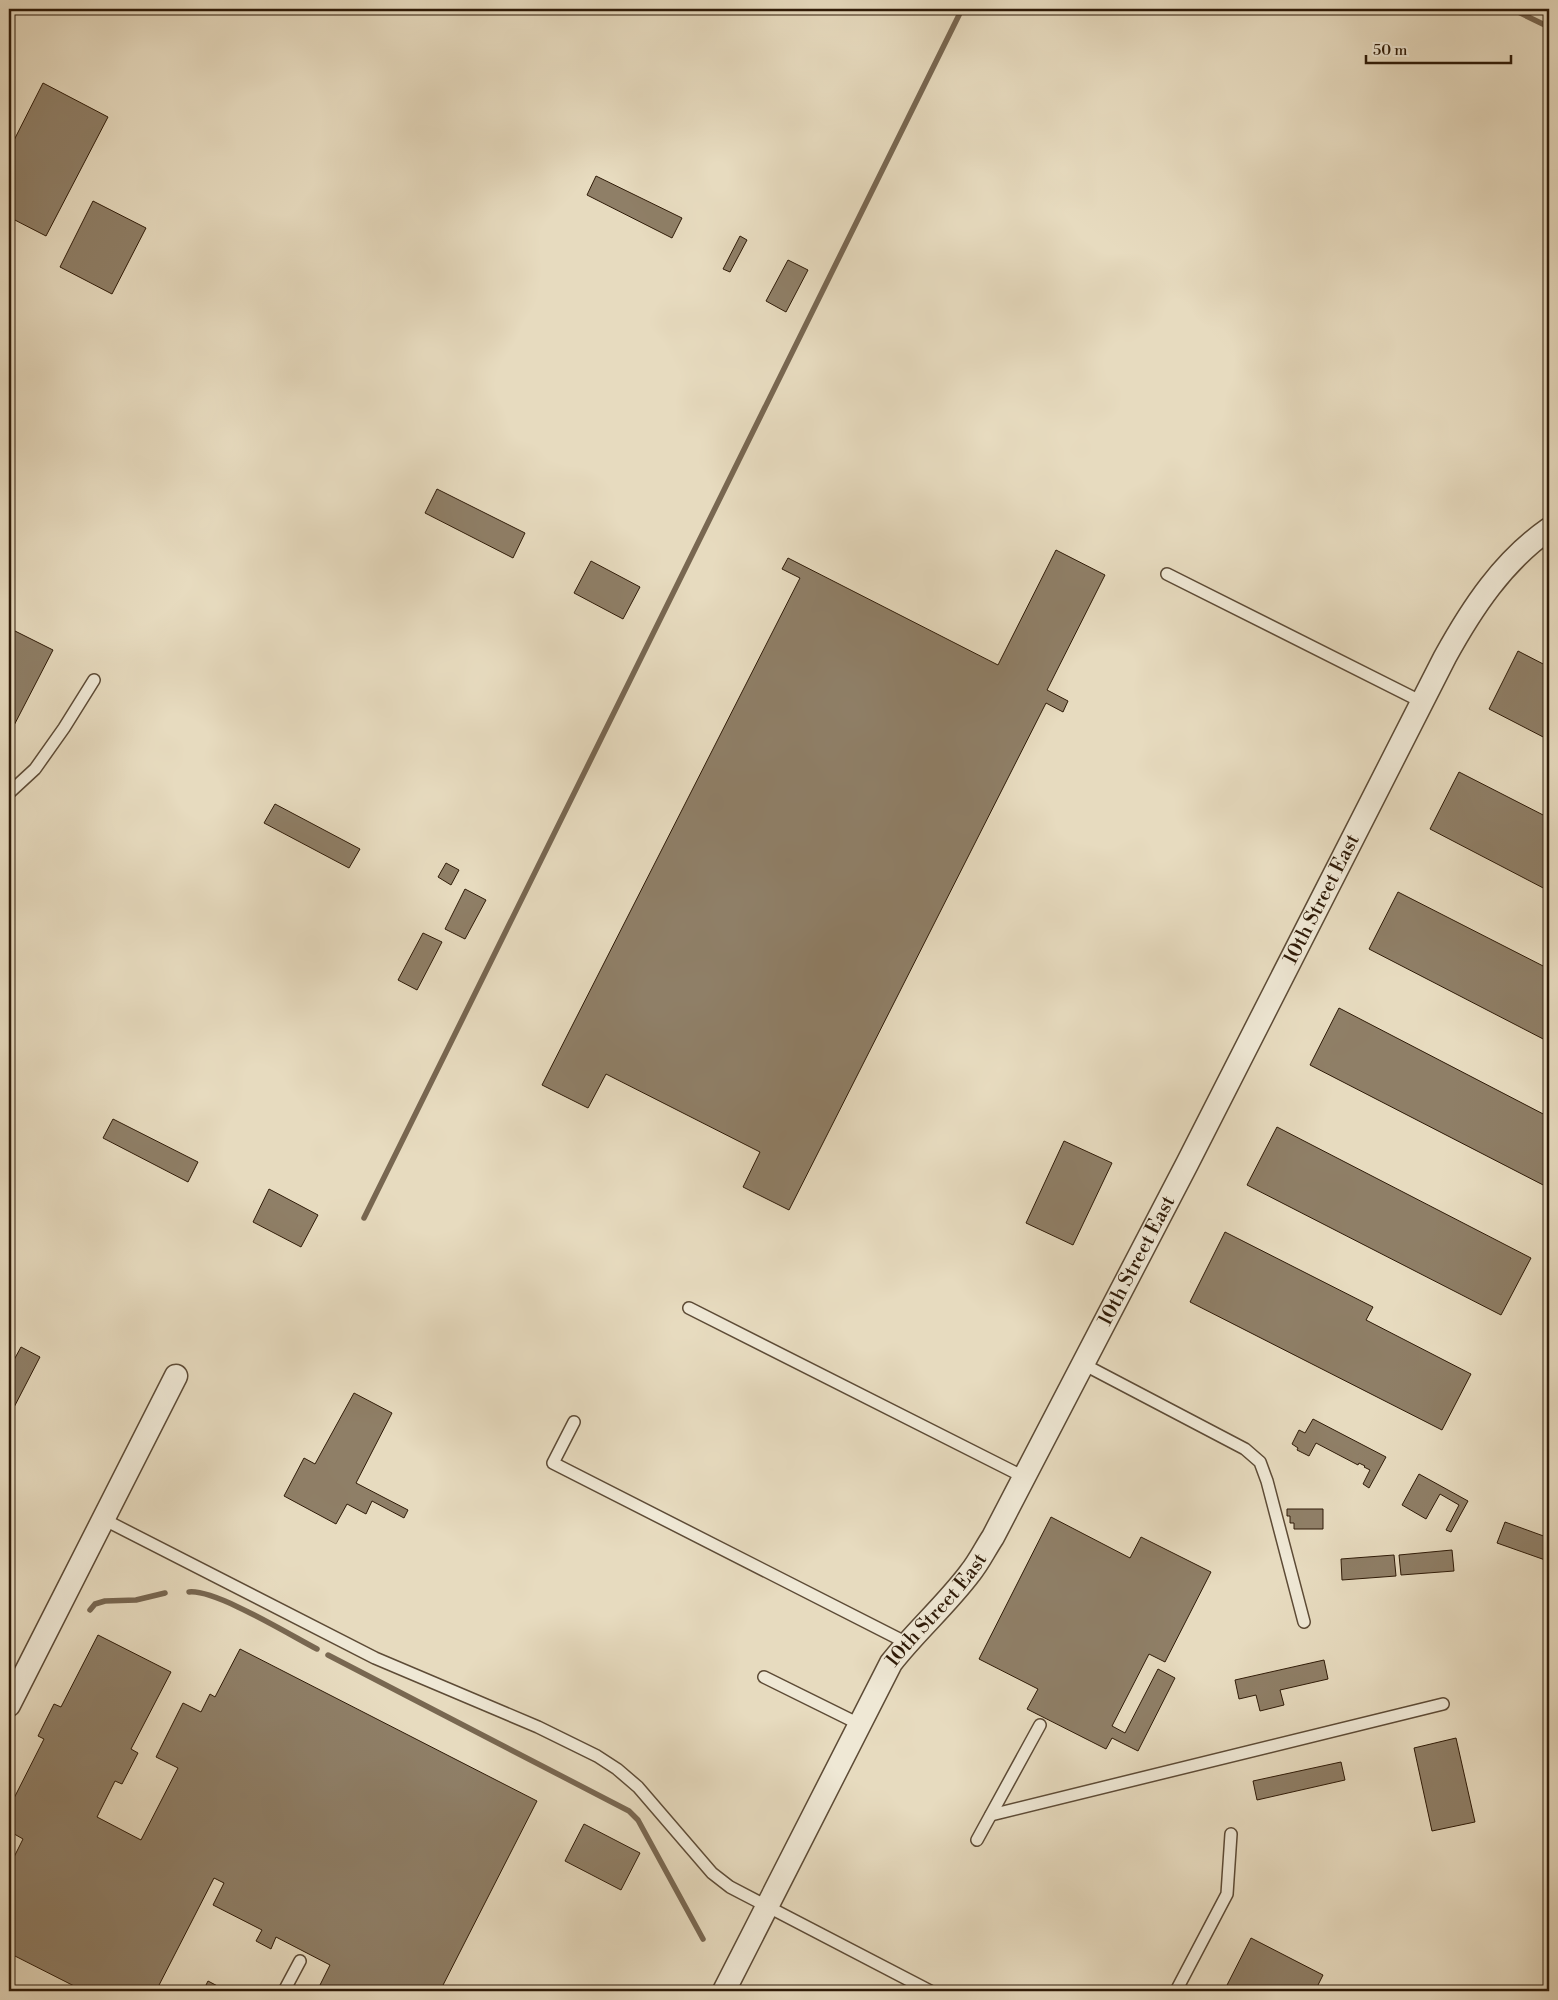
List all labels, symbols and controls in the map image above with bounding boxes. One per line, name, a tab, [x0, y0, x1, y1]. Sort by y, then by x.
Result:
scale bar	[1366, 32, 1510, 64]
text: 50 m	[1373, 41, 1407, 60]
street label: 10th Street East	[1278, 830, 1365, 969]
street label: 10th Street East	[1093, 1191, 1181, 1330]
street label: 10th Street East	[880, 1549, 993, 1672]

